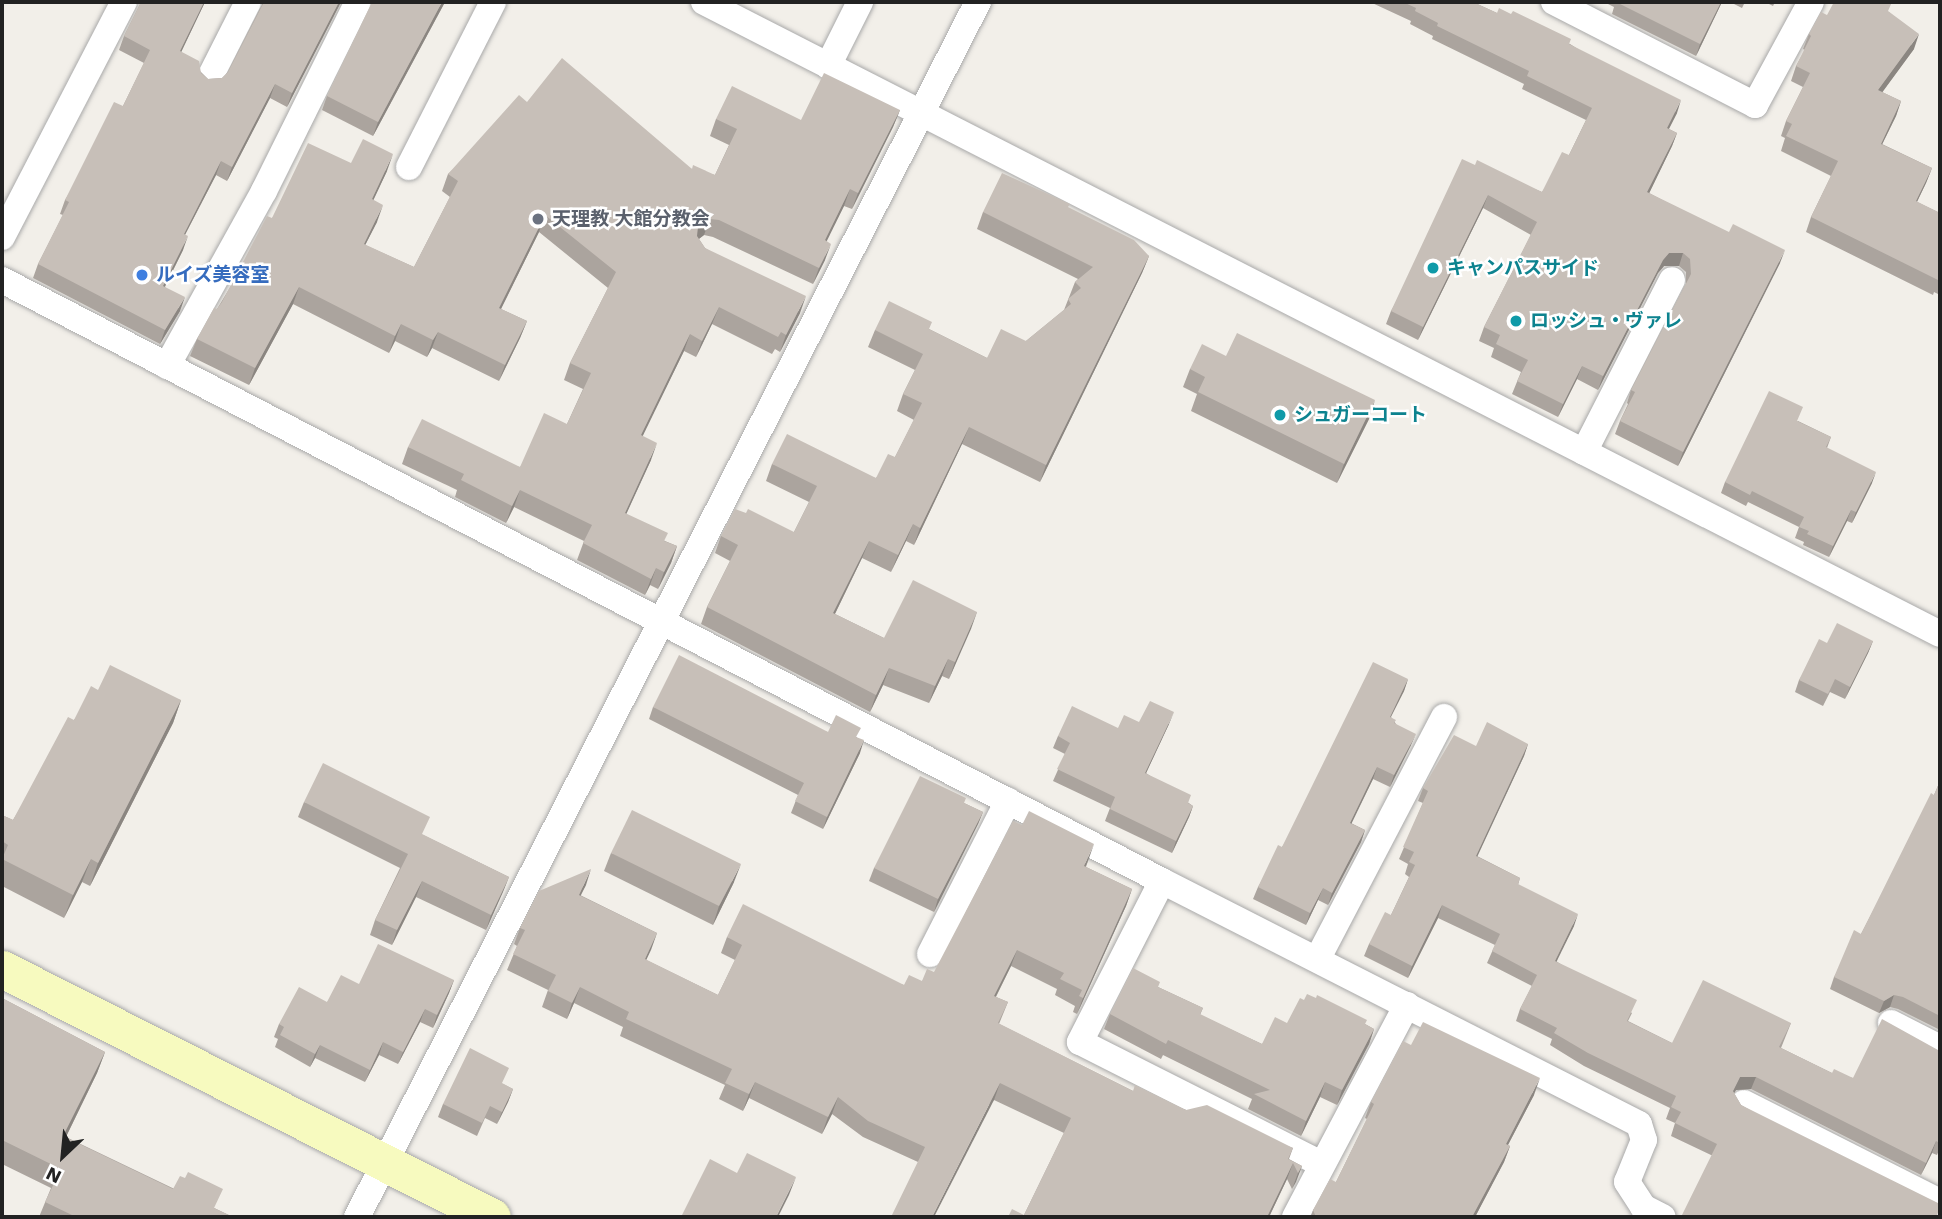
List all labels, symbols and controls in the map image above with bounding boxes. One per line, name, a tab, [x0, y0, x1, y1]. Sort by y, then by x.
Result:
place label: 天理教 大館分教会	[552, 208, 709, 230]
marker: 天理教 大館分教会	[530, 211, 546, 227]
place label: キャンパスサイド	[1447, 257, 1599, 279]
marker: キャンパスサイド	[1425, 260, 1441, 276]
place label: ルイズ美容室	[156, 264, 270, 286]
marker: ルイズ美容室	[134, 267, 150, 283]
place label: ロッシュ・ヴァレ	[1530, 310, 1682, 332]
marker: ロッシュ・ヴァレ	[1508, 313, 1524, 329]
place label: シュガーコート	[1294, 404, 1427, 426]
marker: シュガーコート	[1272, 407, 1288, 423]
north arrow	[28, 1121, 98, 1191]
text: N	[42, 1162, 65, 1189]

